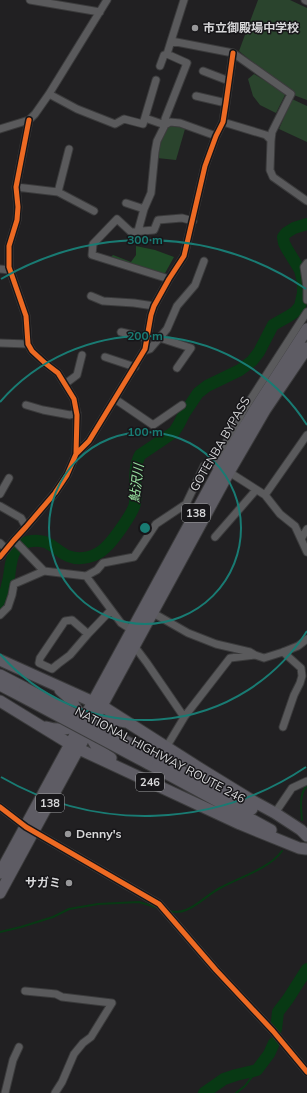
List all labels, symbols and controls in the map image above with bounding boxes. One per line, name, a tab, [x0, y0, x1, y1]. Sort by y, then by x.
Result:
place label: 市立御殿場中学校	[203, 20, 299, 35]
marker: 市立御殿場中学校	[190, 23, 200, 33]
text: 300 m	[127, 232, 163, 247]
text: 200 m	[127, 328, 163, 343]
street label: GOTENBA BYPASS	[186, 394, 253, 494]
text: 100 m	[127, 424, 163, 439]
water label: 鮎沢川	[126, 461, 147, 503]
road number: 138	[182, 504, 210, 522]
centre of rings	[138, 521, 152, 535]
street label: NATIONAL HIGHWAY ROUTE 246	[72, 704, 248, 806]
road number: 246	[136, 773, 164, 791]
road number: 138	[36, 794, 64, 812]
place label: Denny's	[76, 826, 122, 841]
marker: Denny's	[63, 829, 73, 839]
place label: サガミ	[25, 875, 61, 890]
marker: サガミ	[64, 878, 74, 888]

